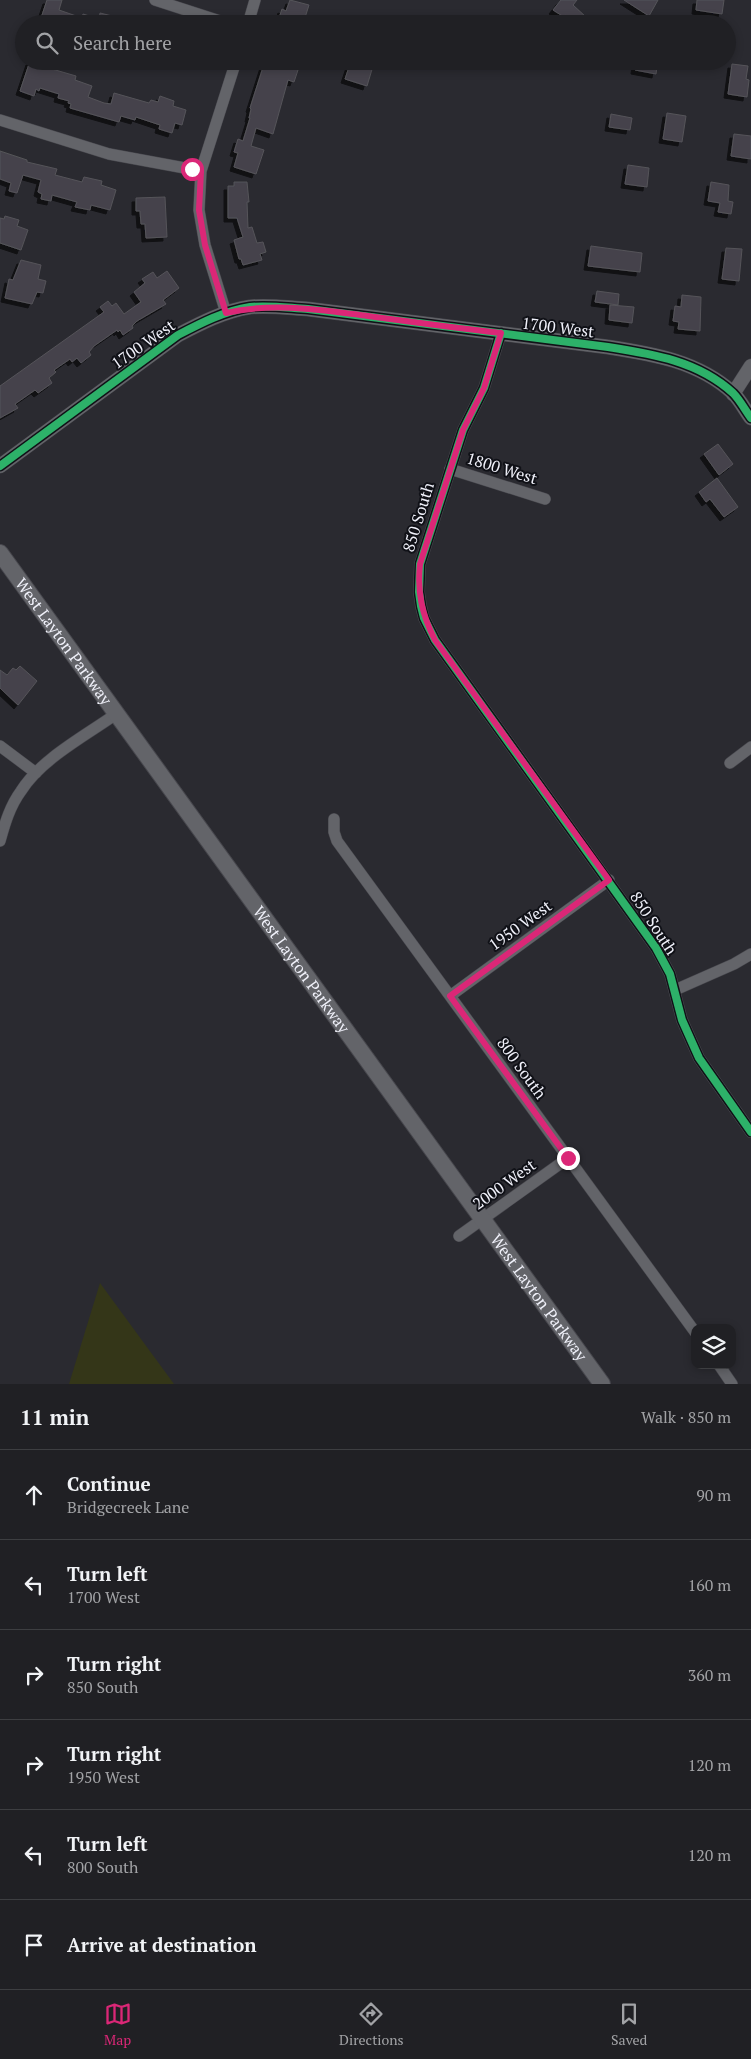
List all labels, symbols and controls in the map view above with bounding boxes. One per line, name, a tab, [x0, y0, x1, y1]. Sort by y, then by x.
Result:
search box	[15, 15, 736, 70]
icon: search	[33, 29, 61, 57]
text: Search here	[73, 30, 172, 55]
route start	[181, 158, 204, 181]
street label: 1700 West	[521, 312, 596, 342]
street label: 1700 West	[107, 314, 179, 374]
street label: 1800 West	[464, 447, 540, 489]
street label: 850 South	[397, 479, 439, 554]
street label: West Layton Parkway	[11, 573, 118, 710]
street label: 850 South	[625, 887, 683, 959]
street label: 1950 West	[484, 895, 556, 955]
street label: West Layton Parkway	[248, 901, 356, 1038]
street label: 800 South	[492, 1033, 552, 1104]
route end	[557, 1147, 580, 1170]
street label: 2000 West	[468, 1154, 540, 1214]
street label: West Layton Parkway	[486, 1229, 593, 1366]
map controls	[691, 1324, 736, 1369]
button: layers	[691, 1324, 736, 1369]
text: 11 min	[20, 1403, 89, 1431]
text: Walk · 850 m	[641, 1406, 731, 1428]
text: Continue	[67, 1471, 151, 1496]
icon: ahead	[20, 1481, 48, 1509]
text: 90 m	[696, 1484, 731, 1506]
text: Bridgecreek Lane	[67, 1496, 189, 1518]
text: Turn left	[67, 1561, 148, 1586]
icon: left	[20, 1571, 48, 1599]
text: 160 m	[688, 1574, 731, 1596]
text: 1700 West	[67, 1586, 140, 1608]
text: Turn right	[67, 1651, 161, 1676]
icon: right	[20, 1661, 48, 1689]
text: 360 m	[688, 1664, 731, 1686]
text: 850 South	[67, 1676, 138, 1698]
text: Turn right	[67, 1741, 161, 1766]
icon: right	[20, 1751, 48, 1779]
text: 120 m	[688, 1754, 731, 1776]
text: 1950 West	[67, 1766, 140, 1788]
text: Turn left	[67, 1831, 148, 1856]
icon: left	[20, 1841, 48, 1869]
text: 120 m	[688, 1844, 731, 1866]
text: 800 South	[67, 1856, 138, 1878]
icon: arrive	[20, 1931, 48, 1959]
text: Arrive at destination	[67, 1932, 256, 1957]
tab: Map	[104, 2000, 132, 2049]
tab: Directions	[339, 2000, 404, 2049]
tab: Saved	[611, 2000, 647, 2049]

